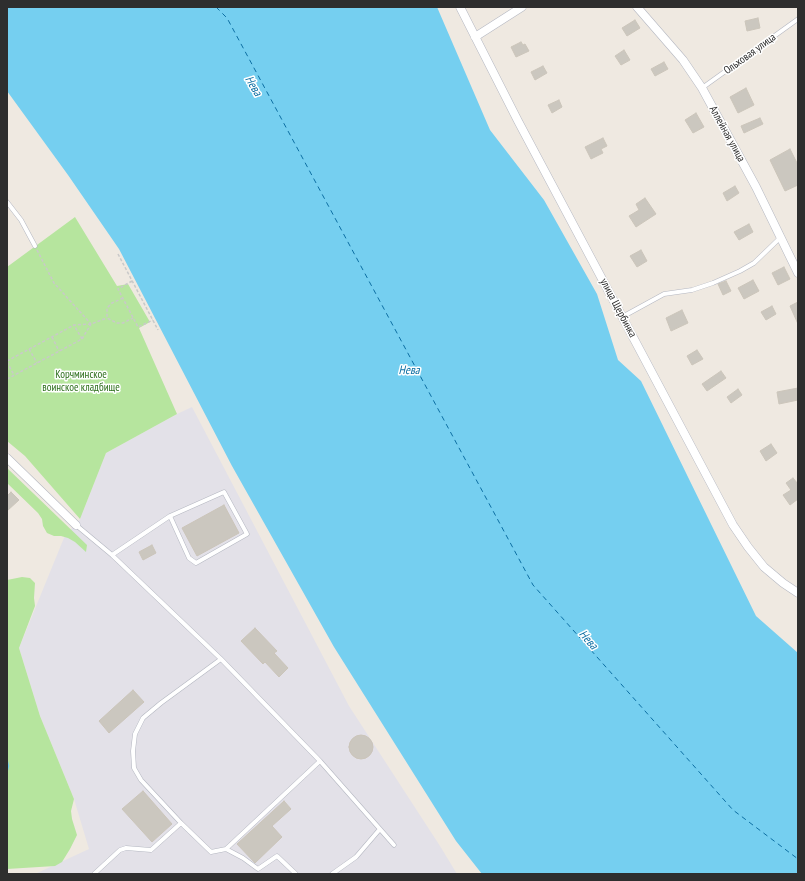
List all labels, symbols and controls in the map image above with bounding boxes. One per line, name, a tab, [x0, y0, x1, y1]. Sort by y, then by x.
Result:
street label: Ольховая улица	[721, 31, 779, 77]
water label: Нева	[241, 73, 265, 99]
street label: Аллейная улица	[706, 104, 748, 164]
street label: улица Щербинка	[597, 276, 639, 340]
water label: Нева	[398, 364, 420, 378]
park label: Корчминское воинское кладбище	[42, 368, 120, 394]
water label: Нева	[576, 627, 600, 653]

